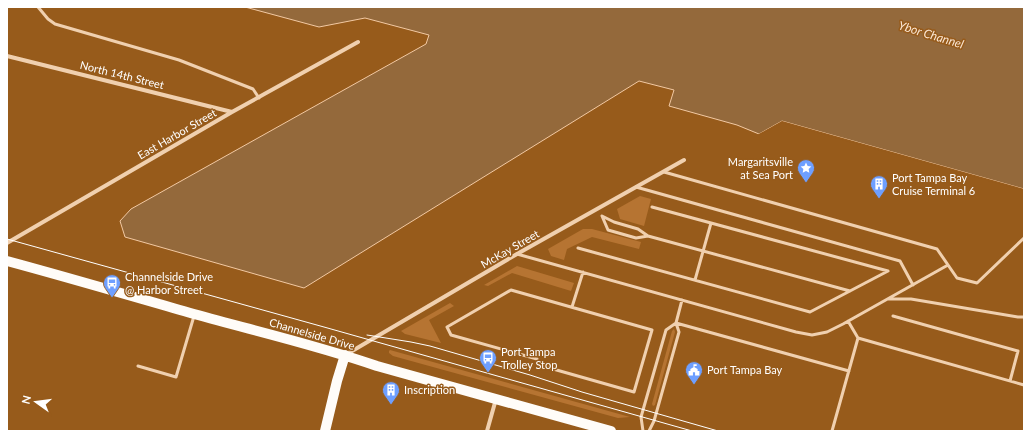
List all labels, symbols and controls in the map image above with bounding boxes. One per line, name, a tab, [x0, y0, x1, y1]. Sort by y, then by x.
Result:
water label: Ybor Channel	[897, 17, 966, 52]
street label: North 14th Street	[79, 58, 165, 91]
street label: East Harbor Street	[135, 106, 219, 161]
place label: Margaritsville at Sea Port	[728, 155, 793, 181]
place icon: Margaritsville at Sea Port	[796, 158, 816, 183]
place label: Port Tampa Bay Cruise Terminal 6	[892, 171, 975, 197]
building icon: Port Tampa Bay Cruise Terminal 6	[869, 174, 889, 199]
street label: McKay Street	[478, 227, 541, 270]
place label: Channelside Drive @ Harbor Street	[125, 270, 213, 296]
bus stop icon: Channelside Drive @ Harbor Street	[102, 273, 122, 298]
street label: Channelside Drive	[268, 315, 356, 352]
place label: Port Tampa Trolley Stop	[501, 345, 557, 371]
bus stop icon: Port Tampa Trolley Stop	[478, 348, 498, 373]
public building icon: Port Tampa Bay	[684, 360, 704, 385]
place label: Port Tampa Bay	[707, 363, 783, 376]
building icon: Inscription	[381, 380, 401, 405]
north arrow	[16, 382, 56, 422]
place label: Inscription	[404, 383, 455, 396]
text: N	[18, 394, 33, 405]

